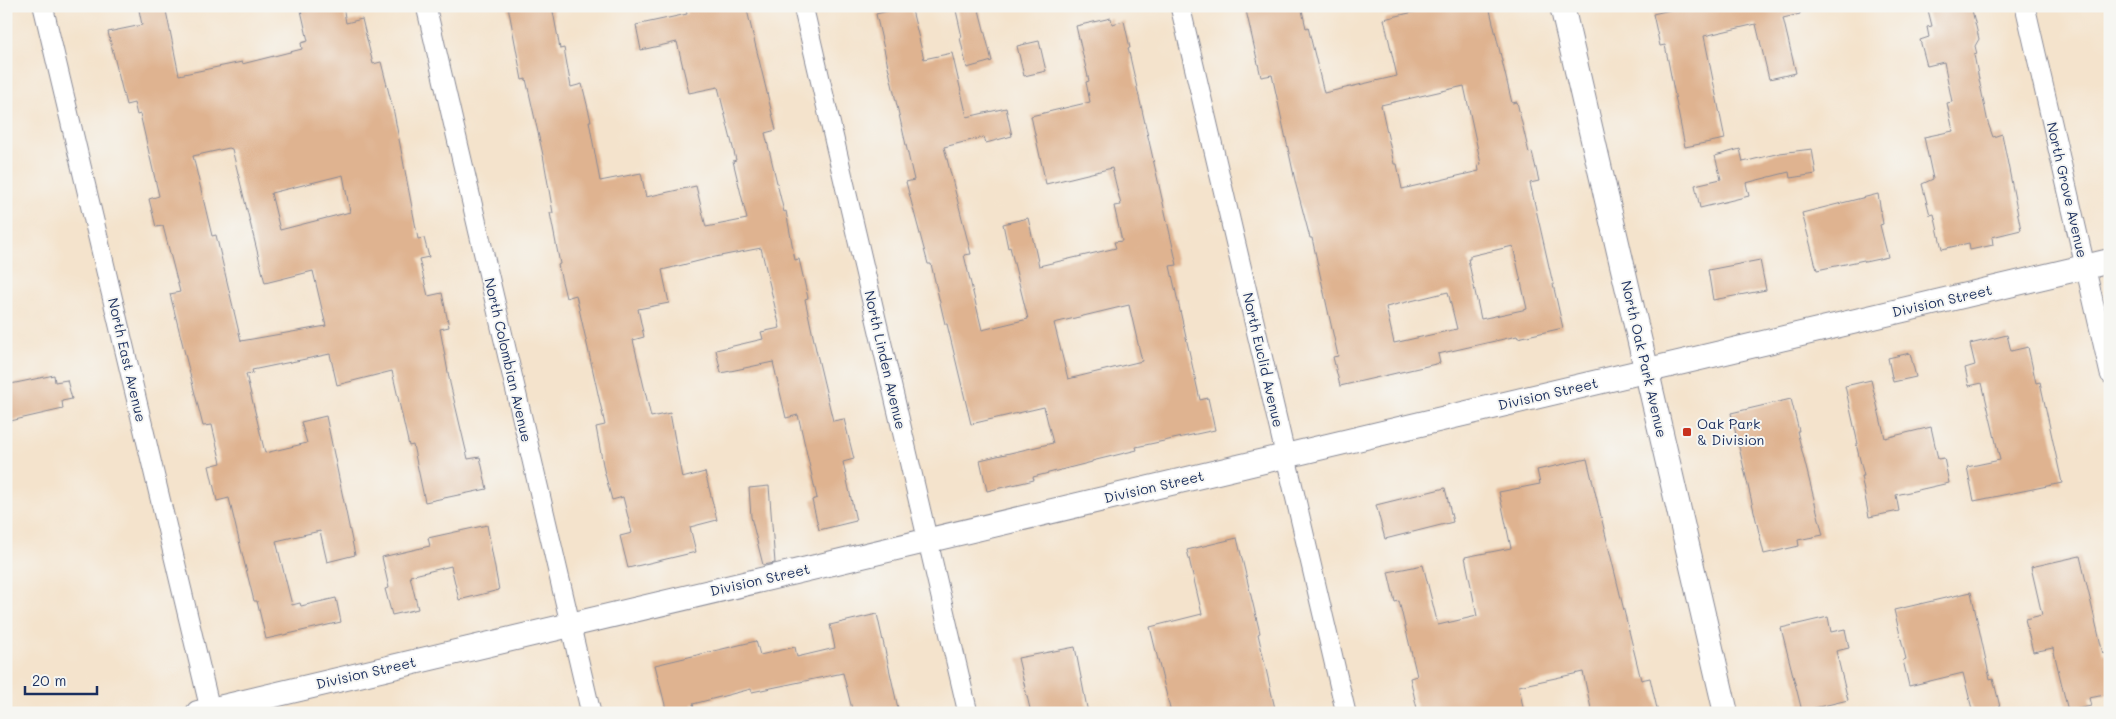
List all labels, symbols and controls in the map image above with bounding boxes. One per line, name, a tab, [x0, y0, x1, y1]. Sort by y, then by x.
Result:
street label: North Grove Avenue	[2043, 120, 2092, 260]
street label: North Colombian Avenue	[480, 276, 537, 444]
street label: North Oak Park Avenue	[1617, 279, 1672, 439]
street label: Division Street	[1890, 280, 1994, 321]
street label: North Linden Avenue	[860, 289, 911, 431]
street label: North Euclid Avenue	[1239, 291, 1288, 429]
street label: North East Avenue	[104, 296, 151, 424]
street label: Division Street	[1496, 373, 1600, 414]
place label: Oak Park & Division	[1697, 414, 1764, 449]
marker: Oak Park & Division	[1681, 426, 1693, 438]
street label: Division Street	[1102, 466, 1206, 507]
street label: Division Street	[708, 559, 812, 600]
street label: Division Street	[314, 652, 418, 693]
scale bar	[25, 664, 98, 696]
text: 20 m	[32, 670, 66, 690]

